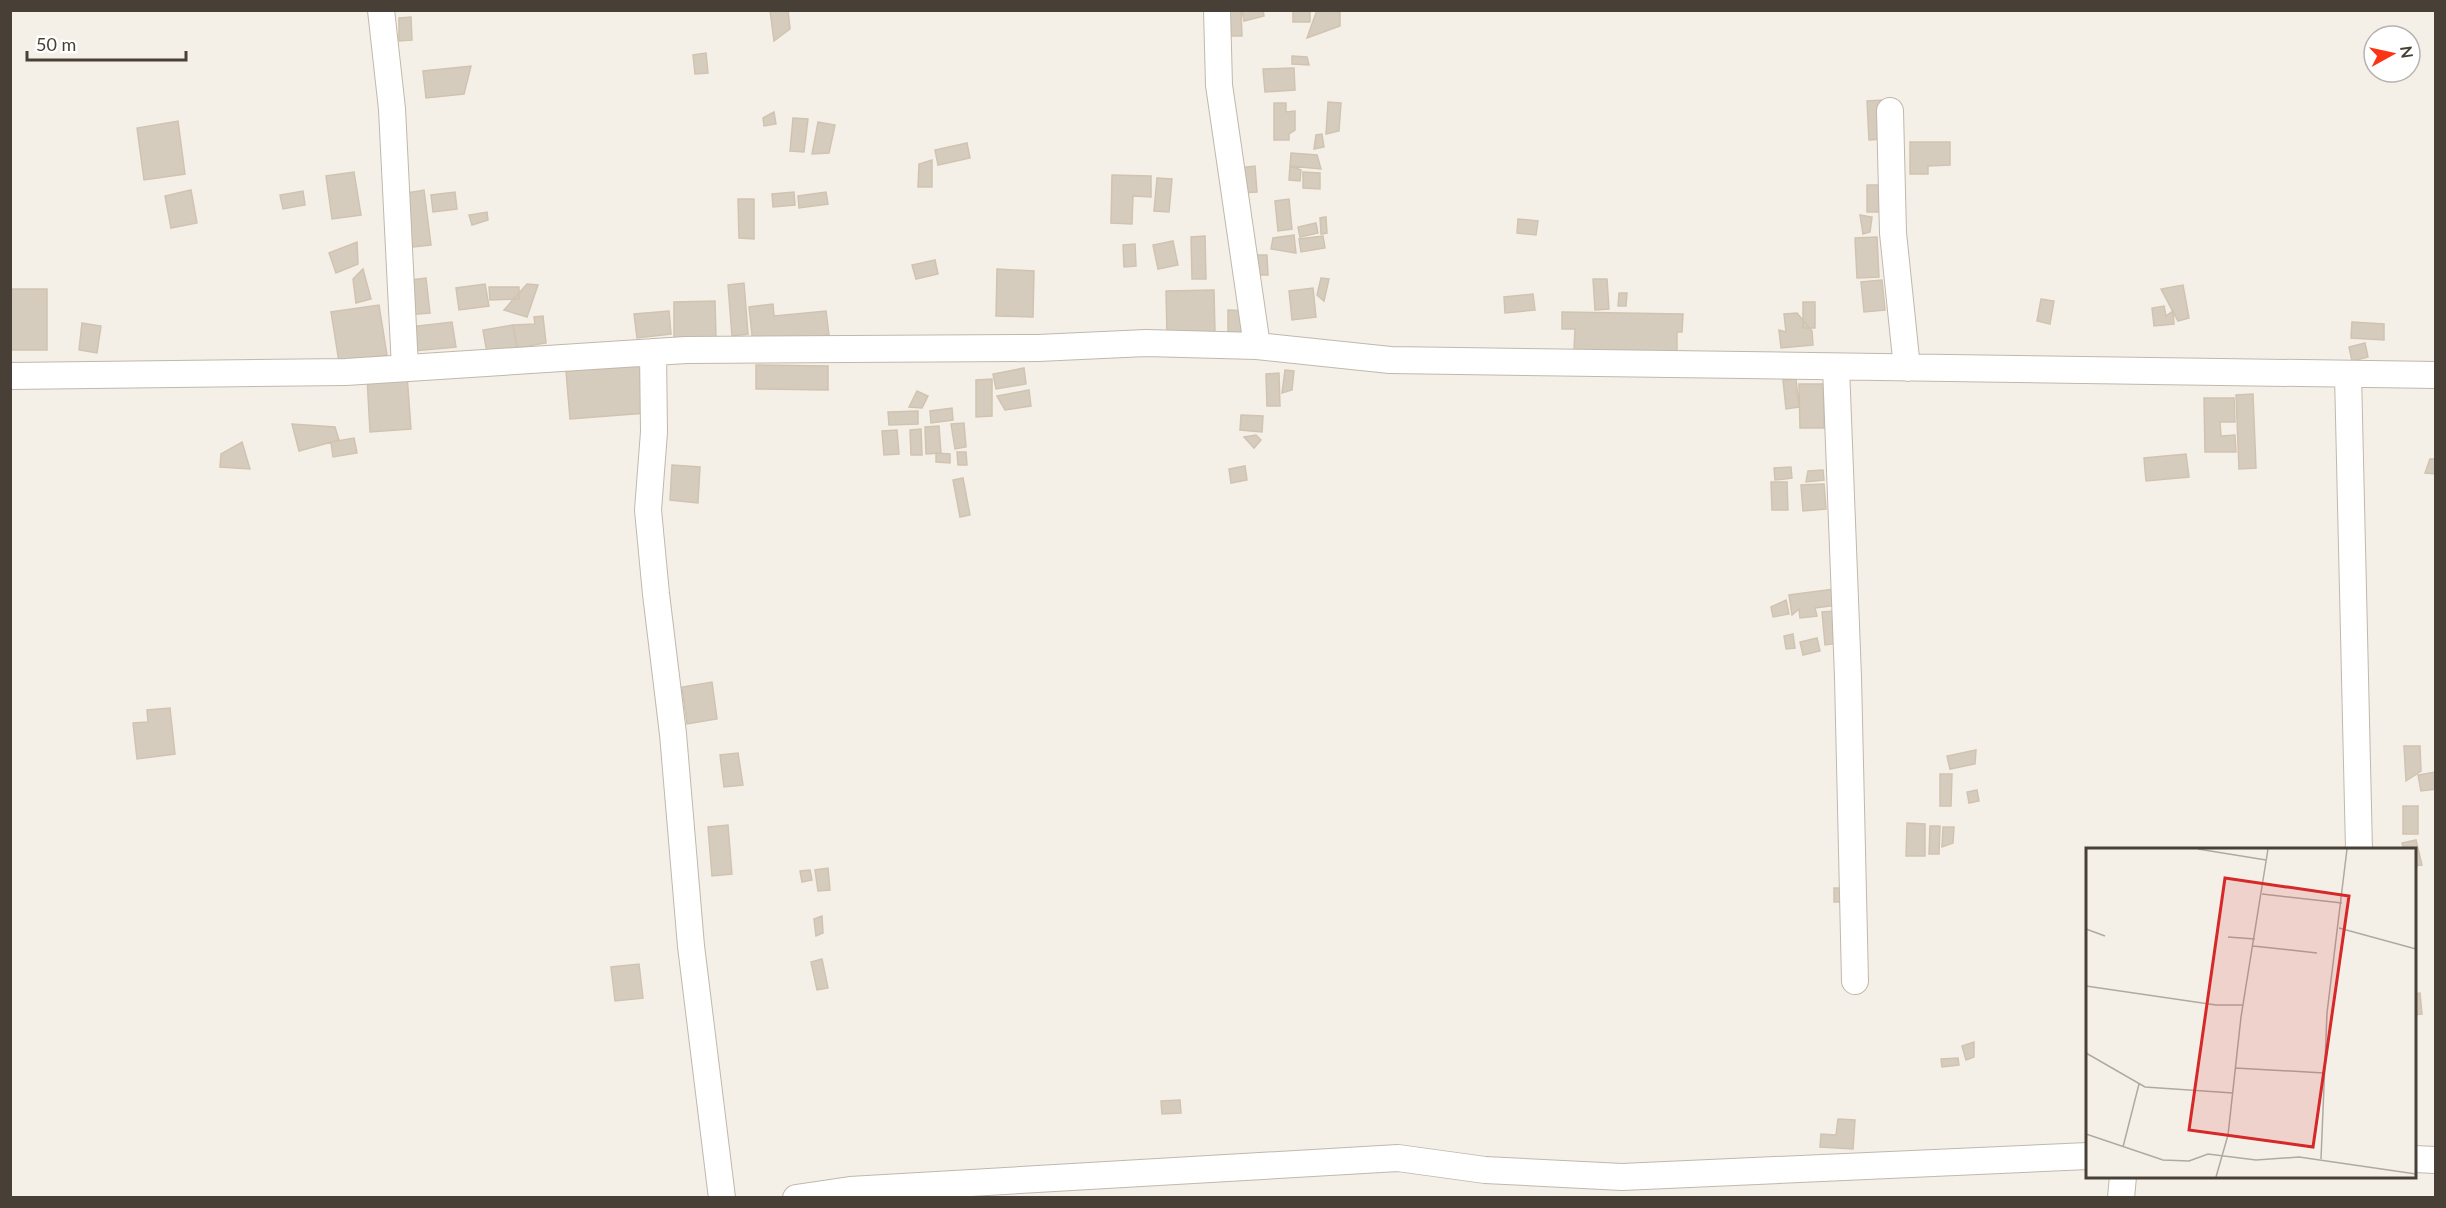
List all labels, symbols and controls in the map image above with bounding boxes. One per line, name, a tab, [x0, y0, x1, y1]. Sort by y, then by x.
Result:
scale bar	[27, 24, 186, 62]
north arrow	[2362, 24, 2422, 84]
text: 50 m	[36, 33, 76, 55]
text: N	[2397, 44, 2418, 59]
inset map	[2086, 848, 2416, 1178]

